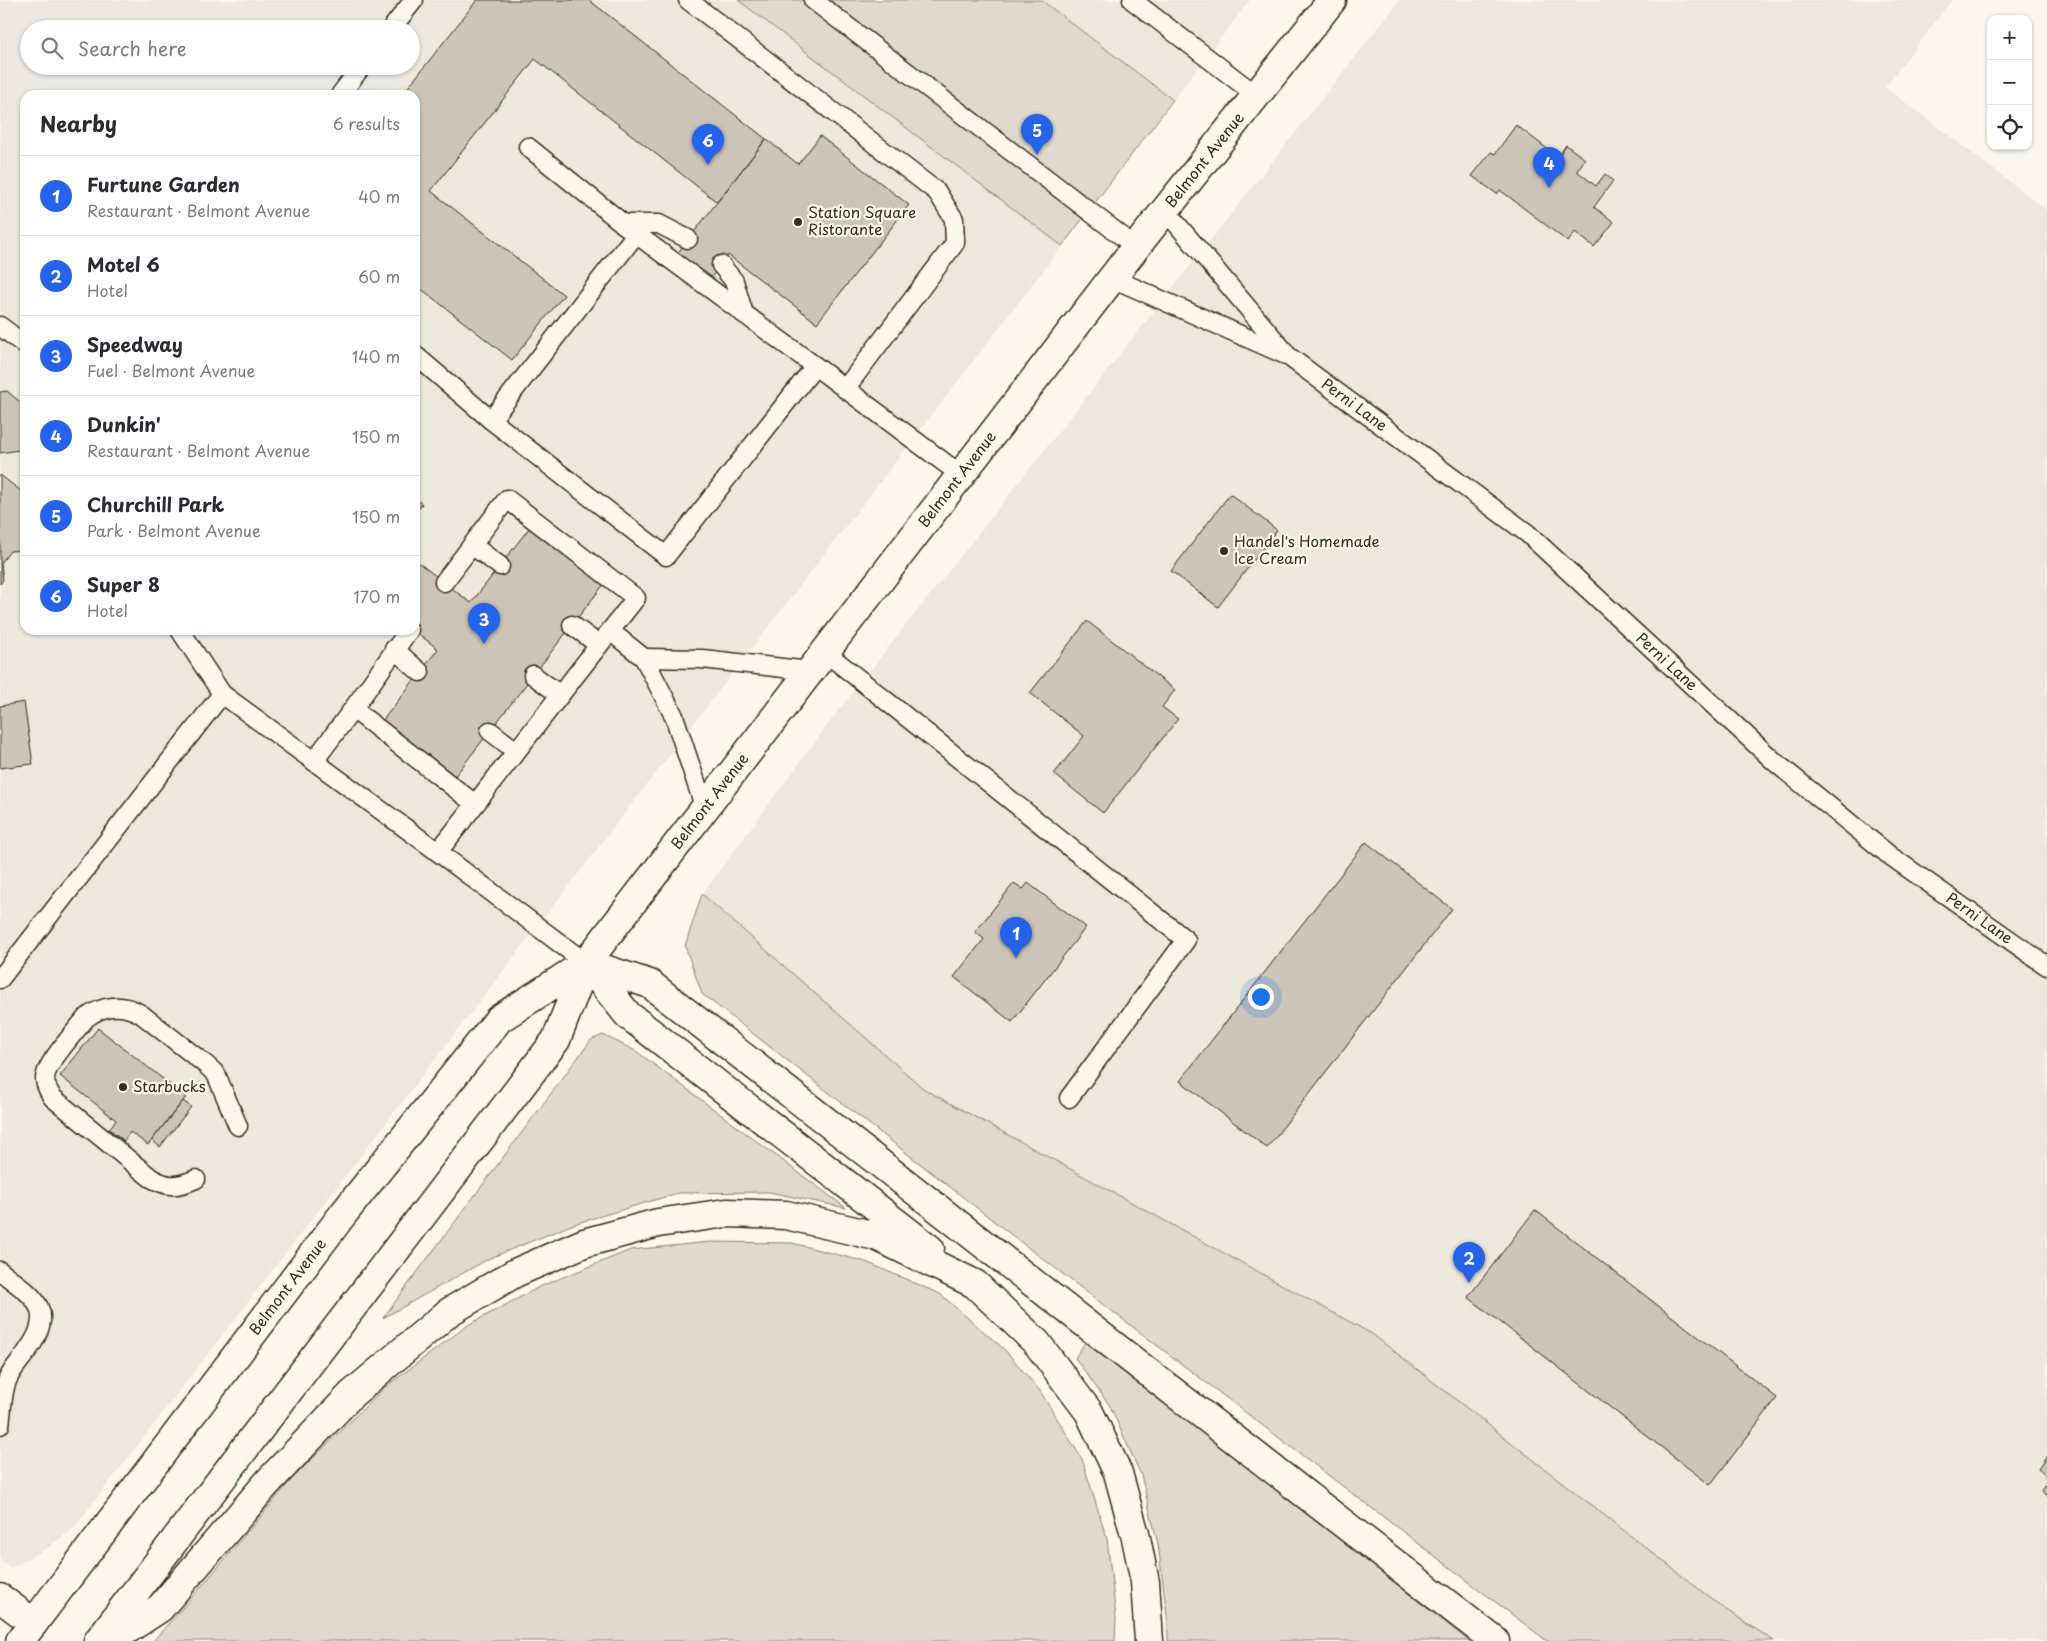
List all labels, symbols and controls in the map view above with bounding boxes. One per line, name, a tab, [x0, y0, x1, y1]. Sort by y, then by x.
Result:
map controls	[1987, 15, 2032, 150]
button: +	[1987, 15, 2032, 60]
search box	[20, 20, 420, 75]
icon: search	[38, 34, 66, 62]
text: Search here	[78, 34, 187, 62]
button: −	[1987, 60, 2032, 105]
button: locate	[1987, 105, 2032, 150]
text: Nearby	[40, 107, 117, 139]
street label: Belmont Avenue	[1159, 107, 1249, 212]
text: 6 results	[333, 111, 400, 135]
pin: 5	[1021, 114, 1053, 155]
pin: 6	[692, 124, 724, 165]
pin: 4	[1533, 147, 1565, 188]
text: Furtune Garden	[87, 170, 240, 198]
text: 1	[52, 184, 60, 208]
text: 40 m	[358, 184, 400, 208]
text: Restaurant · Belmont Avenue	[87, 198, 310, 222]
place label: Station Square Ristorante	[808, 200, 916, 240]
marker: Station Square Ristorante	[792, 216, 804, 228]
text: Motel 6	[87, 250, 160, 278]
text: 2	[50, 264, 62, 288]
text: 60 m	[358, 264, 400, 288]
text: Hotel	[87, 278, 128, 302]
text: Speedway	[87, 330, 183, 358]
text: 3	[51, 344, 61, 368]
text: 140 m	[352, 344, 400, 368]
text: Fuel · Belmont Avenue	[87, 358, 255, 382]
street label: Perni Lane	[1317, 372, 1393, 436]
text: Dunkin'	[87, 410, 161, 438]
text: 4	[51, 424, 61, 448]
text: 150 m	[352, 424, 400, 448]
street label: Belmont Avenue	[912, 426, 1001, 531]
text: Restaurant · Belmont Avenue	[87, 438, 310, 462]
text: Churchill Park	[87, 490, 224, 518]
text: 5	[51, 504, 61, 528]
text: 150 m	[352, 504, 400, 528]
text: Park · Belmont Avenue	[87, 518, 261, 542]
place label: Handel's Homemade Ice Cream	[1234, 529, 1380, 569]
marker: Handel's Homemade Ice Cream	[1218, 545, 1230, 557]
text: Super 8	[87, 570, 160, 598]
text: 6	[50, 584, 62, 608]
text: 170 m	[354, 584, 400, 608]
text: Hotel	[87, 598, 128, 622]
pin: 3	[468, 603, 500, 644]
street label: Perni Lane	[1632, 626, 1704, 695]
street label: Belmont Avenue	[665, 748, 753, 853]
street label: Perni Lane	[1942, 886, 2018, 949]
pin: 1	[1000, 917, 1032, 958]
your location	[1248, 984, 1274, 1010]
place label: Starbucks	[133, 1074, 206, 1097]
marker: Starbucks	[117, 1081, 129, 1093]
street label: Belmont Avenue	[243, 1233, 331, 1339]
pin: 2	[1453, 1242, 1485, 1283]

